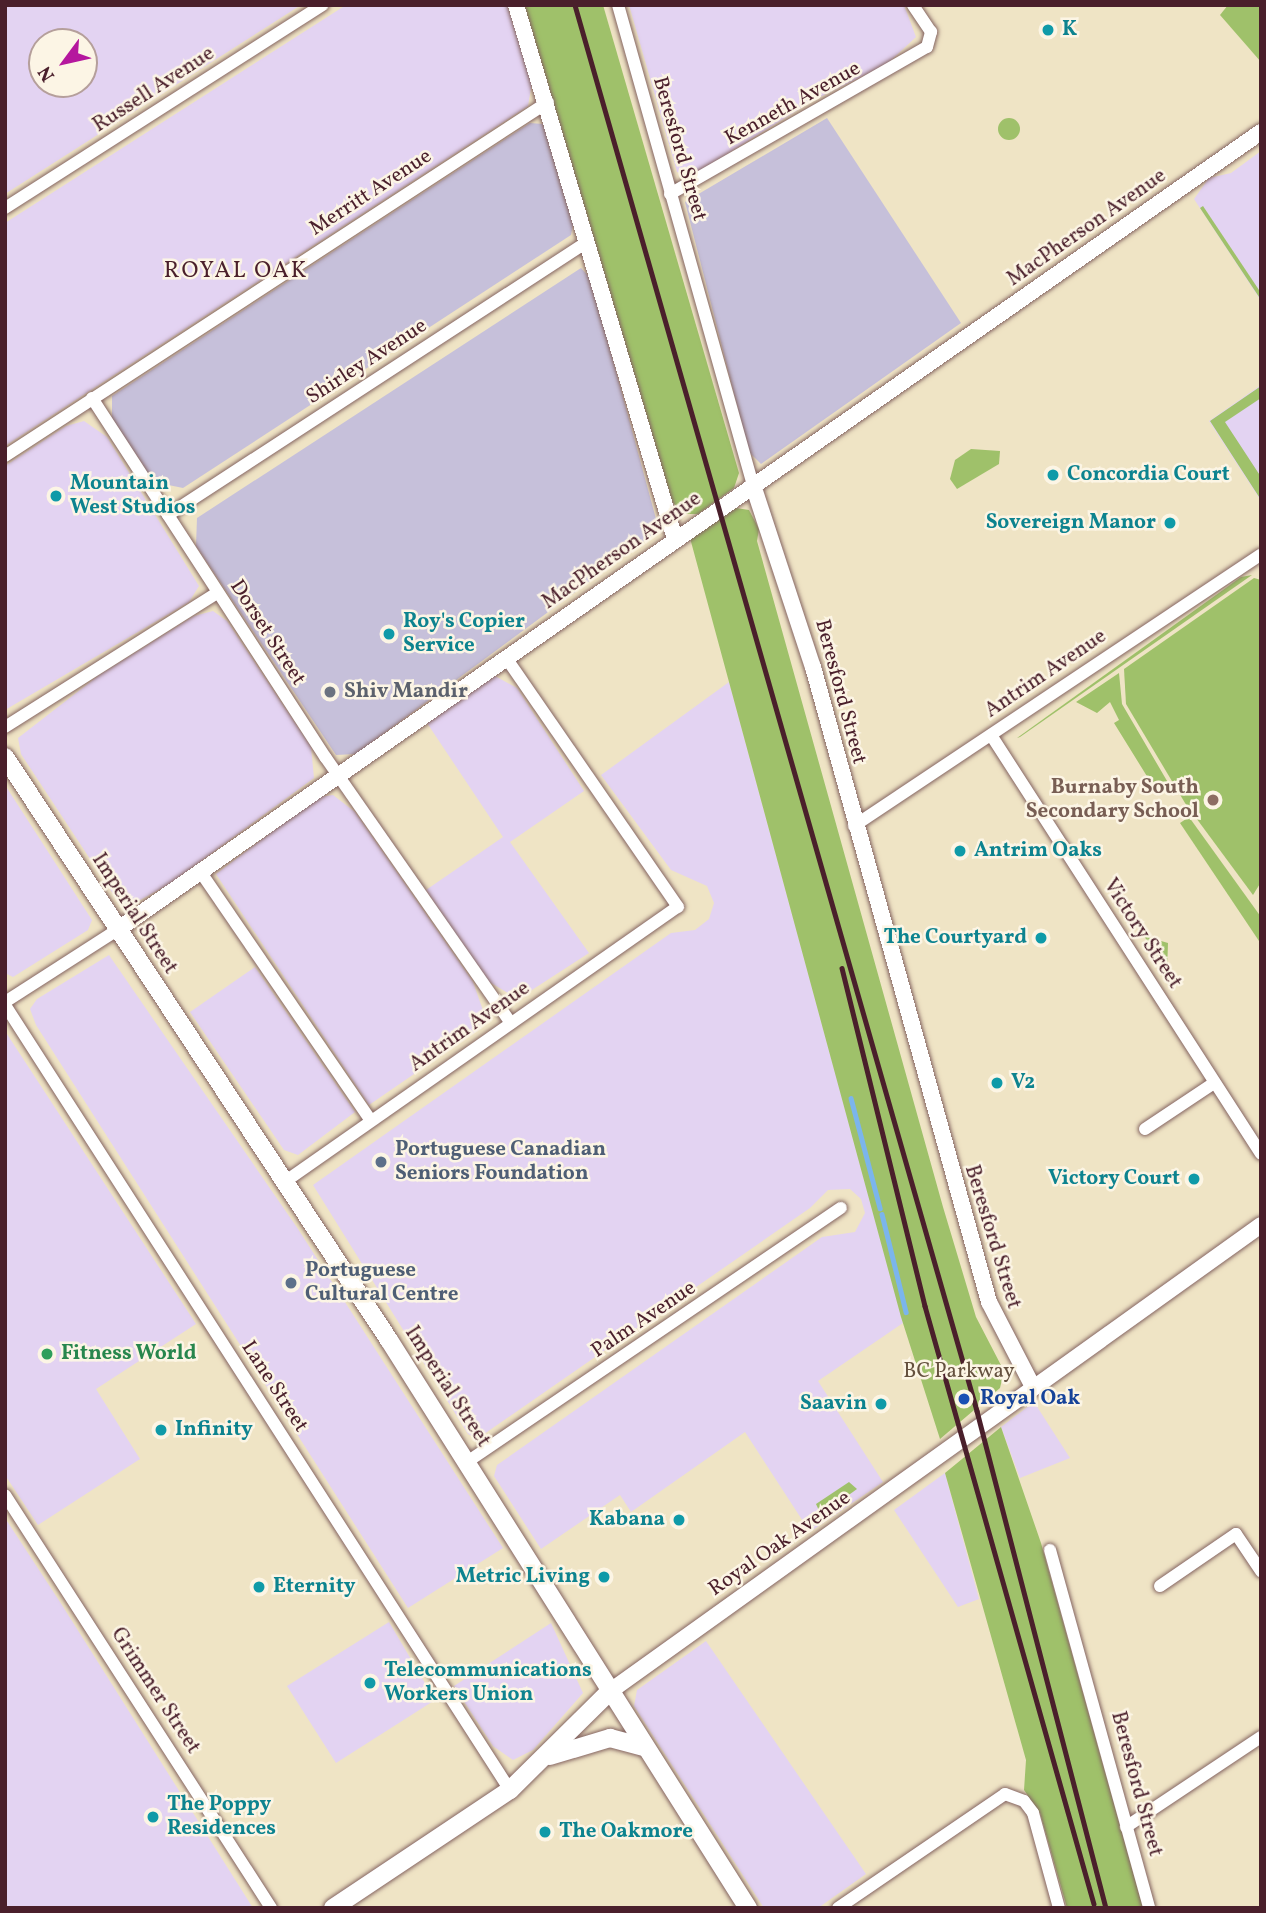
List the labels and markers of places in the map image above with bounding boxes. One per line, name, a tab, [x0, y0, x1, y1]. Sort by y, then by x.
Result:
place label: K	[1062, 17, 1077, 43]
marker: K	[1040, 22, 1056, 38]
place label: Concordia Court	[1067, 462, 1230, 488]
marker: Concordia Court	[1045, 467, 1061, 483]
place label: Mountain West Studios	[70, 471, 196, 521]
marker: Mountain West Studios	[48, 488, 64, 504]
place label: Sovereign Manor	[986, 510, 1156, 536]
marker: Sovereign Manor	[1162, 515, 1178, 531]
place label: Roy's Copier Service	[403, 609, 525, 659]
marker: Roy's Copier Service	[381, 626, 397, 642]
place label: Shiv Mandir	[344, 679, 468, 705]
marker: Shiv Mandir	[322, 684, 338, 700]
place label: Burnaby South Secondary School	[1025, 775, 1199, 825]
marker: Burnaby South Secondary School	[1205, 792, 1221, 808]
place label: Antrim Oaks	[974, 838, 1102, 864]
marker: Antrim Oaks	[952, 843, 968, 859]
place label: The Courtyard	[883, 925, 1027, 951]
marker: The Courtyard	[1033, 930, 1049, 946]
place label: V2	[1011, 1070, 1035, 1096]
marker: V2	[989, 1075, 1005, 1091]
place label: Portuguese Canadian Seniors Foundation	[395, 1137, 606, 1187]
marker: Portuguese Canadian Seniors Foundation	[373, 1154, 389, 1170]
place label: Victory Court	[1048, 1166, 1180, 1192]
marker: Victory Court	[1186, 1171, 1202, 1187]
place label: Portuguese Cultural Centre	[305, 1258, 458, 1308]
marker: Portuguese Cultural Centre	[283, 1275, 299, 1291]
place label: Fitness World	[61, 1341, 197, 1367]
marker: Fitness World	[39, 1346, 55, 1362]
place label: Royal Oak	[980, 1386, 1080, 1412]
marker: Royal Oak	[954, 1389, 974, 1409]
place label: Saavin	[800, 1391, 867, 1417]
marker: Saavin	[873, 1396, 889, 1412]
place label: Infinity	[175, 1417, 253, 1443]
marker: Infinity	[153, 1422, 169, 1438]
place label: Kabana	[589, 1507, 665, 1533]
marker: Kabana	[671, 1512, 687, 1528]
place label: Metric Living	[456, 1564, 590, 1590]
marker: Metric Living	[596, 1569, 612, 1585]
place label: Eternity	[273, 1574, 356, 1600]
marker: Eternity	[251, 1579, 267, 1595]
place label: Telecommunications Workers Union	[384, 1658, 592, 1708]
marker: Telecommunications Workers Union	[362, 1675, 378, 1691]
place label: The Poppy Residences	[167, 1792, 276, 1842]
marker: The Poppy Residences	[145, 1809, 161, 1825]
place label: The Oakmore	[559, 1819, 693, 1845]
marker: The Oakmore	[537, 1824, 553, 1840]

